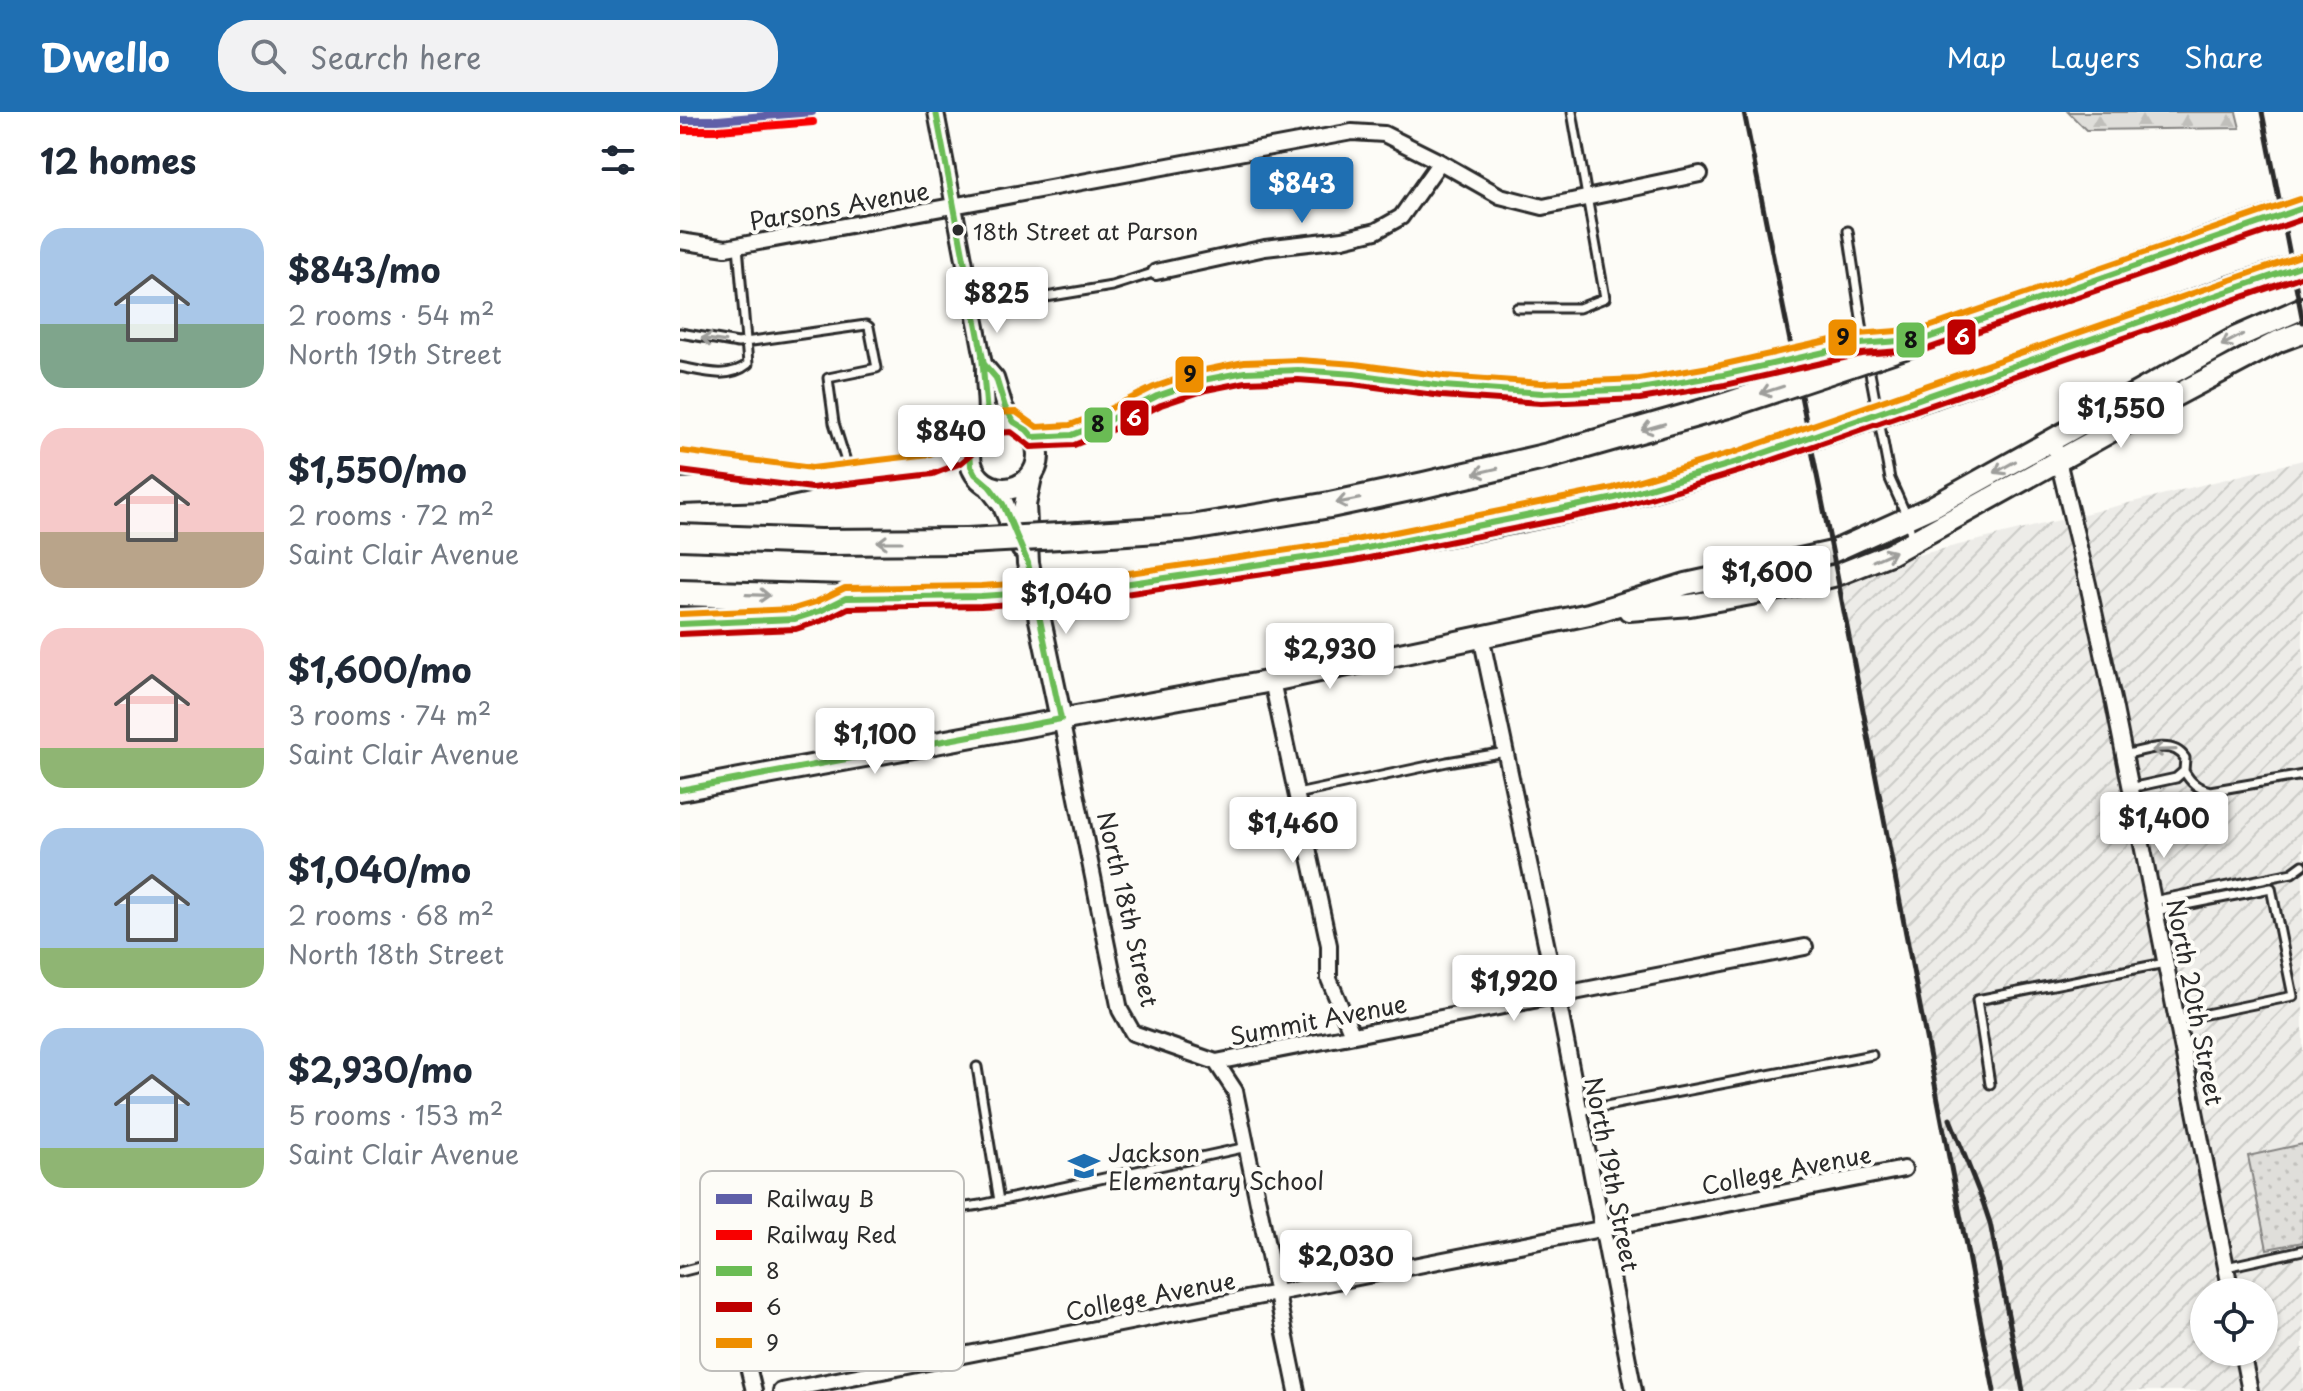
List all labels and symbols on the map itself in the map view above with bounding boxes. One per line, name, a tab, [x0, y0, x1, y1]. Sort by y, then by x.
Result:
pin: $843	[1255, 157, 1349, 225]
street label: Parsons Avenue	[746, 171, 932, 239]
place label: 18th Street at Parson	[973, 214, 1198, 247]
marker: 18th Street at Parson	[950, 222, 966, 238]
pin: $825	[950, 267, 1044, 335]
line badge: 9	[1827, 318, 1858, 357]
line badge: 6	[1946, 318, 1977, 356]
text: 9	[1836, 319, 1850, 352]
text: 6	[1954, 319, 1970, 352]
line badge: 8	[1895, 321, 1926, 359]
text: 8	[1904, 322, 1918, 355]
one-way arrow	[701, 332, 726, 347]
one-way arrow	[2221, 332, 2244, 348]
line badge: 9	[1174, 355, 1205, 394]
text: 9	[1183, 356, 1197, 389]
pin: $1,550	[2056, 382, 2186, 450]
one-way arrow	[1759, 384, 1784, 399]
line badge: 6	[1119, 399, 1150, 437]
text: 6	[1126, 400, 1142, 433]
pin: $840	[904, 405, 998, 473]
line badge: 8	[1083, 406, 1114, 444]
text: 8	[1091, 406, 1105, 439]
one-way arrow	[1641, 420, 1667, 435]
one-way arrow	[1994, 459, 2017, 475]
one-way arrow	[1474, 464, 1499, 479]
one-way arrow	[1335, 494, 1361, 509]
one-way arrow	[876, 534, 903, 550]
pin: $1,600	[1702, 546, 1832, 614]
one-way arrow	[1871, 547, 1896, 562]
pin: $1,040	[1001, 568, 1131, 636]
one-way arrow	[744, 588, 771, 603]
pin: $2,930	[1265, 623, 1395, 691]
pin: $1,100	[810, 708, 940, 776]
one-way arrow	[2151, 742, 2177, 757]
pin: $1,400	[2099, 792, 2229, 860]
pin: $1,460	[1228, 797, 1358, 865]
street label: North 18th Street	[1089, 808, 1169, 1010]
street label: North 20th Street	[2158, 896, 2234, 1108]
pin: $1,920	[1449, 955, 1579, 1023]
street label: Summit Avenue	[1226, 984, 1410, 1054]
street label: North 19th Street	[1577, 1074, 1649, 1274]
place label: Jackson Elementary School	[1108, 1134, 1324, 1198]
street label: College Avenue	[1698, 1135, 1874, 1203]
school or university icon: Jackson Elementary School	[1067, 1149, 1101, 1183]
legend	[700, 1171, 964, 1371]
text: Railway B	[766, 1181, 874, 1214]
text: Railway Red	[766, 1217, 896, 1250]
pin: $2,030	[1281, 1230, 1411, 1298]
text: 8	[766, 1253, 780, 1286]
street label: College Avenue	[1062, 1261, 1238, 1329]
text: 6	[766, 1289, 781, 1322]
text: 9	[766, 1325, 779, 1358]

